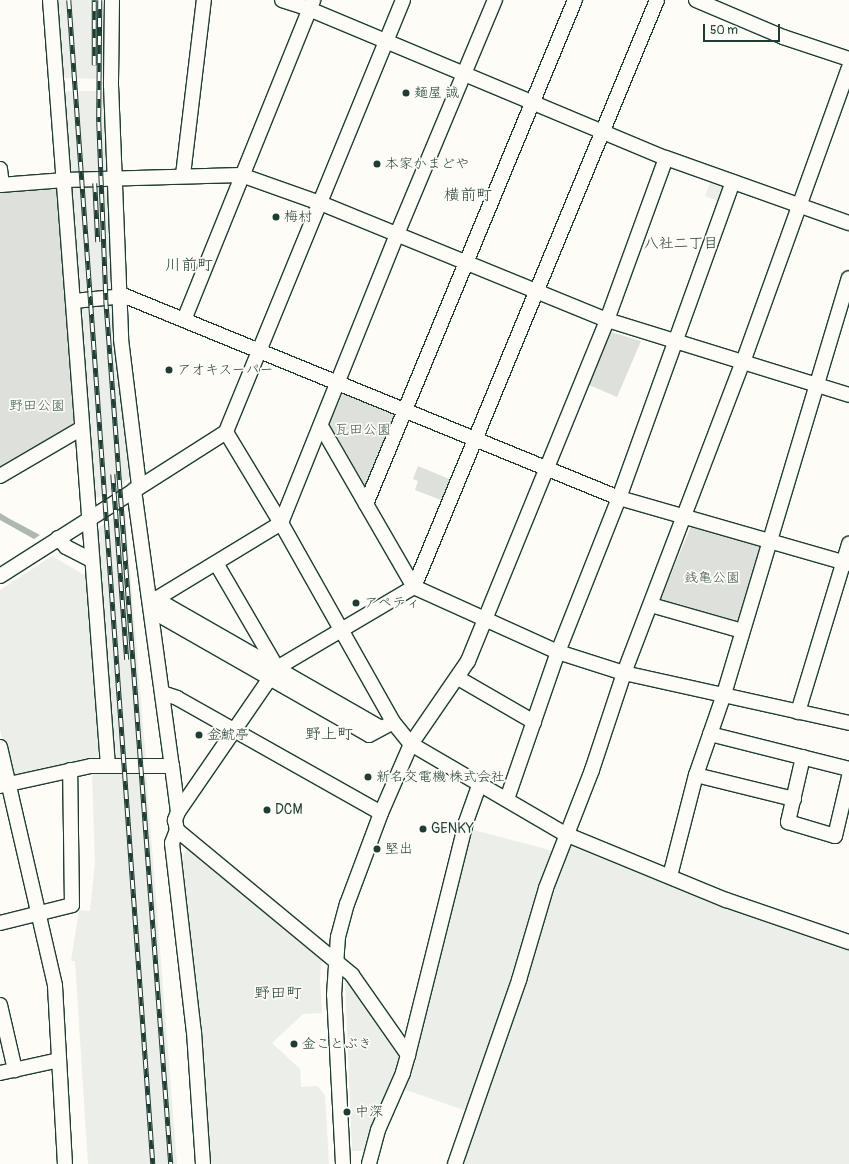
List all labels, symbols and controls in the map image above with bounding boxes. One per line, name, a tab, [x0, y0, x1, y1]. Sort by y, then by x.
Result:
scale bar	[705, 16, 782, 42]
text: 50 m	[710, 23, 738, 38]
place label: 麺屋 誠	[414, 85, 459, 101]
marker: 麺屋 誠	[401, 88, 411, 98]
place label: 本家かまどや	[385, 156, 469, 172]
marker: 本家かまどや	[372, 159, 382, 169]
district label: 横前町	[444, 185, 492, 205]
place label: 梅村	[284, 209, 312, 225]
marker: 梅村	[271, 212, 281, 222]
district label: 八社二丁目	[644, 235, 718, 253]
district label: 川前町	[165, 255, 213, 275]
place label: アオキスーパー	[177, 362, 274, 378]
marker: アオキスーパー	[164, 365, 174, 375]
park label: 野田公園	[9, 398, 65, 414]
park label: 瓦田公園	[335, 422, 391, 438]
park label: 銭亀公園	[684, 570, 740, 586]
place label: アペティ	[364, 595, 420, 611]
marker: アペティ	[351, 598, 361, 608]
district label: 野上町	[305, 724, 353, 744]
place label: 金鯱亭	[207, 727, 249, 743]
marker: 金鯱亭	[194, 730, 204, 740]
place label: 新名交電機 株式会社	[376, 769, 505, 785]
marker: 新名交電機 株式会社	[363, 772, 373, 782]
place label: DCM	[275, 802, 302, 818]
marker: DCM	[262, 805, 272, 815]
place label: GENKY	[431, 821, 474, 837]
marker: GENKY	[418, 824, 428, 834]
place label: 堅出	[385, 841, 413, 857]
marker: 堅出	[372, 844, 382, 854]
district label: 野田町	[254, 983, 302, 1003]
place label: 金ことぶき	[302, 1036, 372, 1052]
marker: 金ことぶき	[289, 1039, 299, 1049]
place label: 中深	[355, 1104, 383, 1120]
marker: 中深	[342, 1107, 352, 1117]

